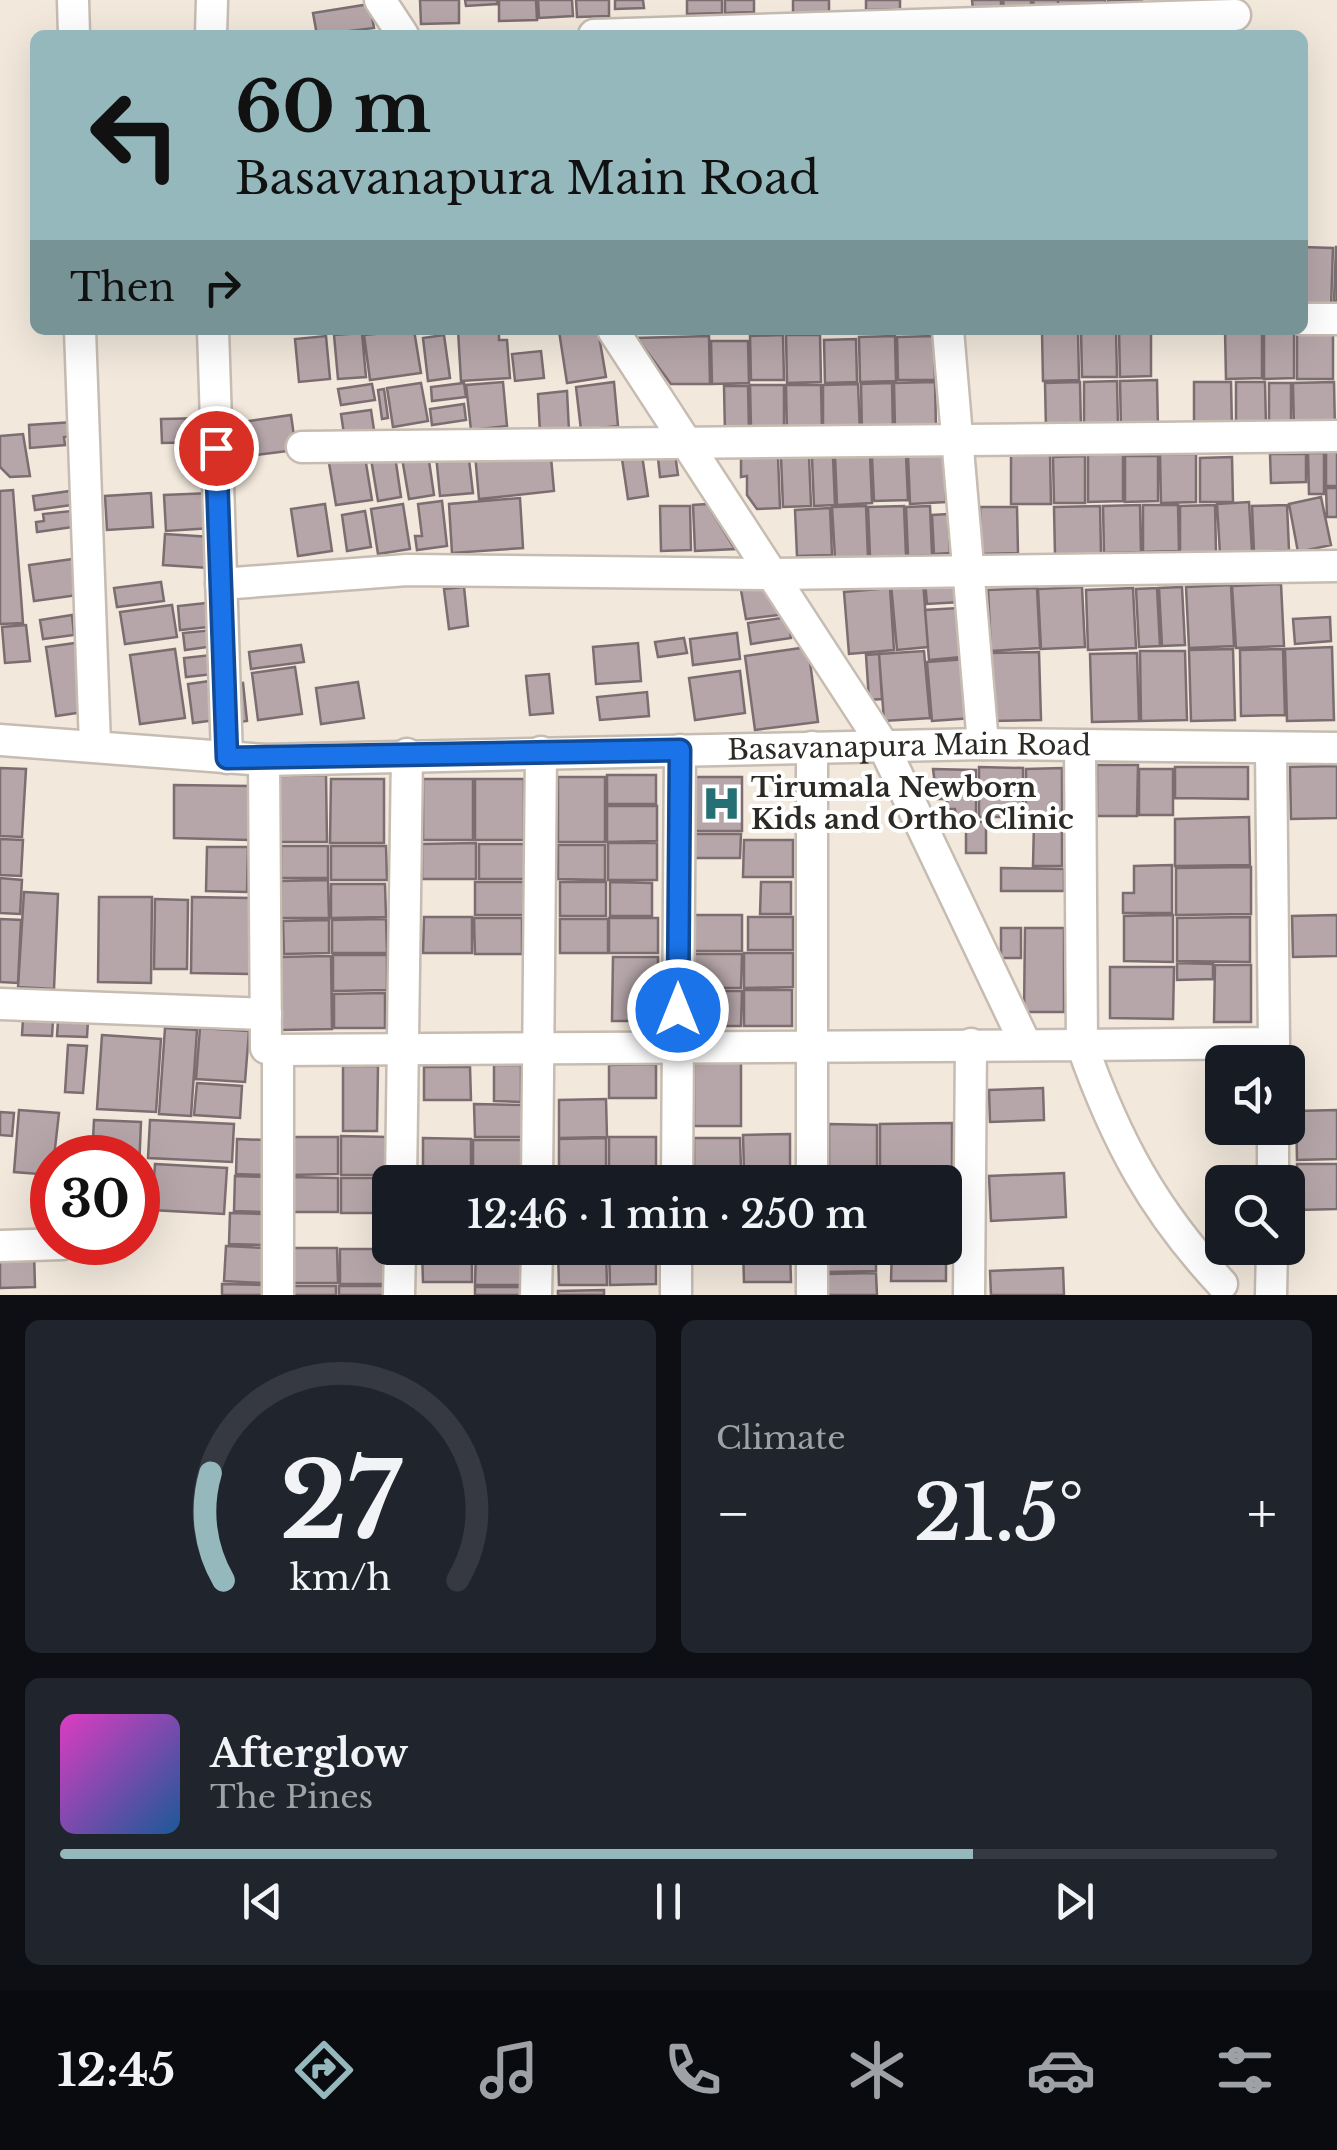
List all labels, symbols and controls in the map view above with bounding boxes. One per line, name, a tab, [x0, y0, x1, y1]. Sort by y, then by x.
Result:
text: 60 m	[235, 64, 431, 151]
icon: left	[70, 70, 200, 200]
text: Basavanapura Main Road	[235, 150, 819, 206]
icon: right	[195, 260, 250, 315]
text: Then	[70, 264, 175, 311]
pin	[174, 406, 259, 491]
icon: arrive	[189, 421, 244, 476]
street label: Basavanapura Main Road	[727, 726, 1091, 767]
place label: Tirumala Newborn Kids and Ortho Clinic	[751, 770, 1074, 837]
hospital icon: Tirumala Newborn Kids and Ortho Clinic	[700, 782, 742, 824]
position arrow	[626, 958, 730, 1062]
map controls	[1205, 1045, 1305, 1265]
button: sound	[1205, 1045, 1305, 1145]
speed limit sign: 30	[30, 1135, 160, 1265]
button: search	[1205, 1165, 1305, 1265]
text: 12:46 · 1 min · 250 m	[467, 1191, 867, 1238]
text: Climate	[716, 1418, 845, 1458]
text: 27	[280, 1437, 403, 1566]
text: 21.5°	[914, 1467, 1084, 1560]
text: −	[716, 1480, 751, 1548]
text: +	[1247, 1480, 1277, 1548]
text: km/h	[290, 1555, 391, 1600]
text: Afterglow	[210, 1730, 408, 1777]
text: The Pines	[210, 1777, 373, 1817]
icon: previous	[235, 1874, 290, 1929]
icon: pause	[641, 1874, 696, 1929]
icon: next	[1047, 1874, 1102, 1929]
icon: directions	[289, 2035, 359, 2105]
icon: music	[474, 2035, 544, 2105]
icon: phone	[658, 2035, 728, 2105]
icon: climate	[842, 2035, 912, 2105]
icon: car	[1026, 2035, 1096, 2105]
icon: filters	[1210, 2035, 1280, 2105]
text: 12:45	[57, 2042, 175, 2098]

